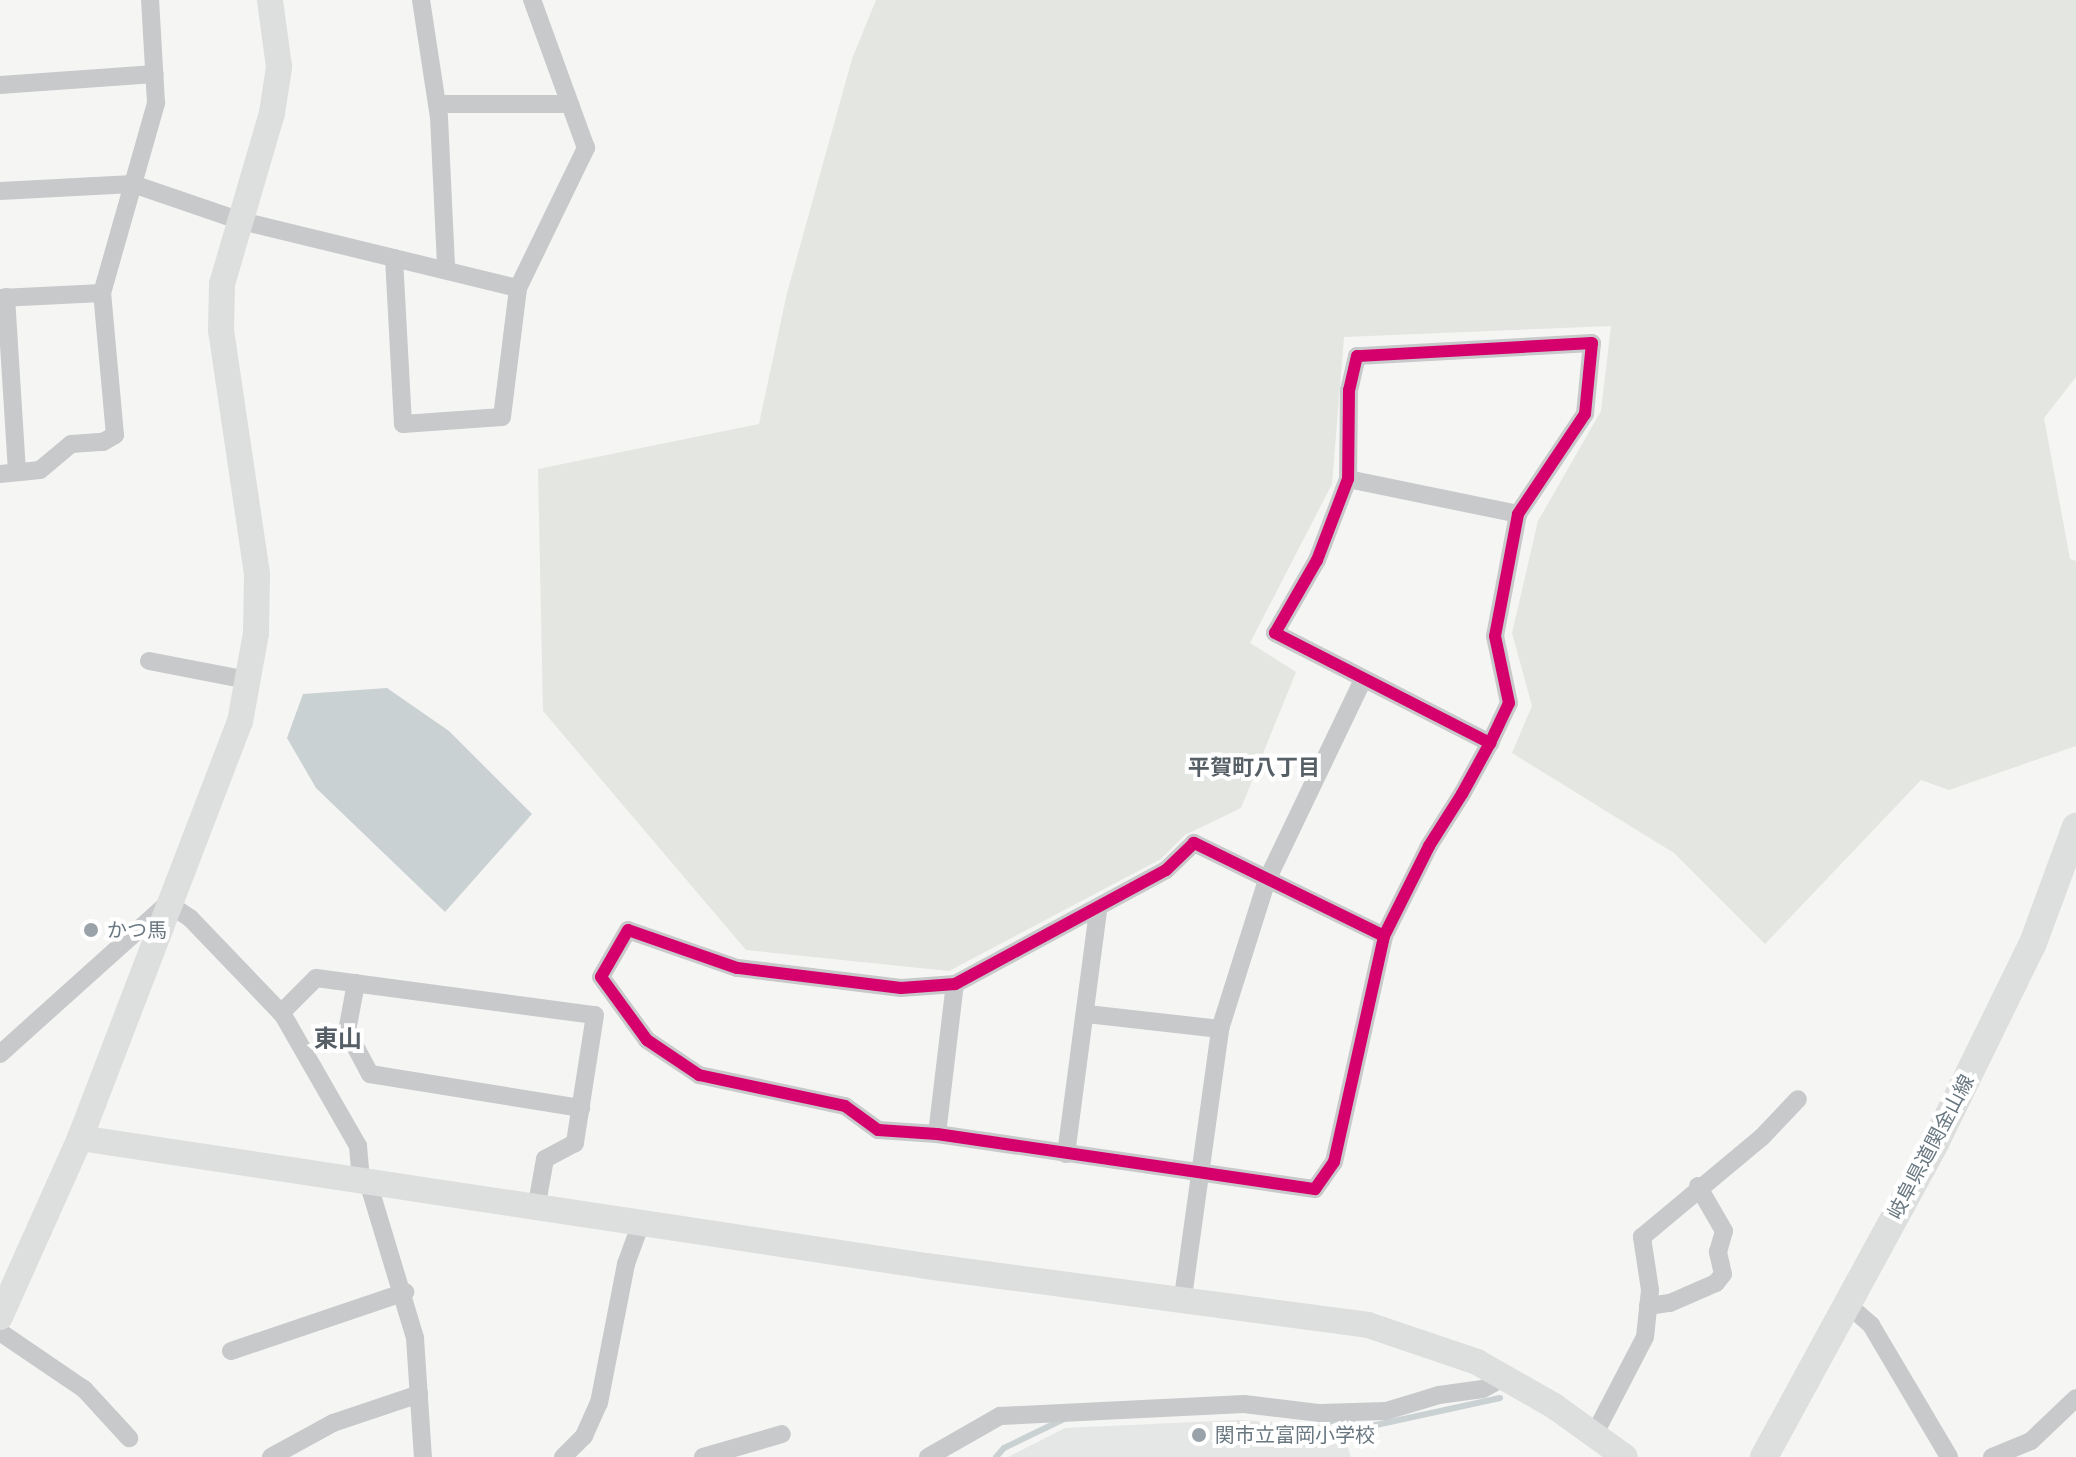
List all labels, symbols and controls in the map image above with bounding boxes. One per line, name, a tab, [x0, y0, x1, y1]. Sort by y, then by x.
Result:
district label: 平賀町八丁目	[1188, 755, 1320, 781]
place label: かつ馬	[107, 918, 167, 942]
marker: かつ馬	[82, 921, 100, 939]
district label: 東山	[314, 1025, 362, 1053]
street label: 岐阜県道関金山線	[1883, 1071, 1979, 1223]
place label: 関市立富岡小学校	[1215, 1423, 1375, 1447]
marker: 関市立富岡小学校	[1190, 1426, 1208, 1444]

